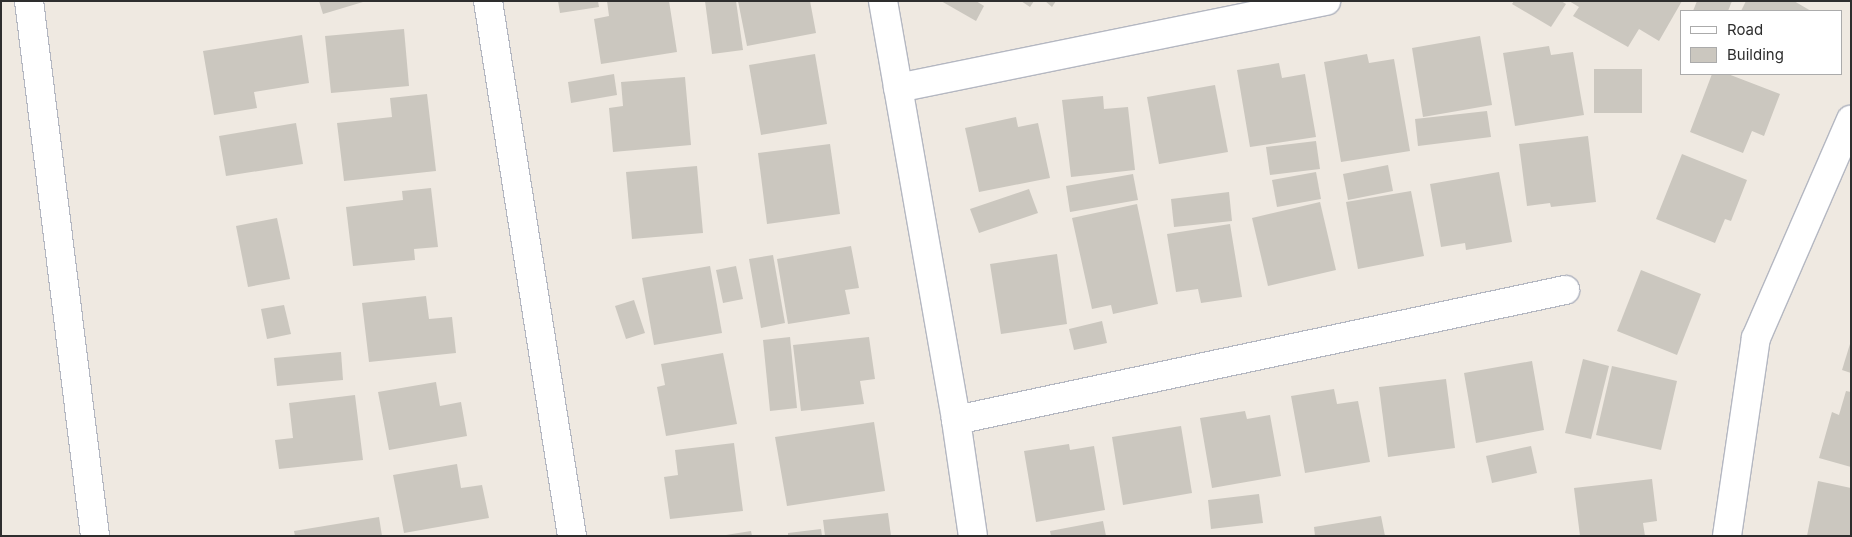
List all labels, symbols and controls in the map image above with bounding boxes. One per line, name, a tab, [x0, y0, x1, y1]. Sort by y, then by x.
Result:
legend	[1680, 10, 1842, 75]
text: Road	[1727, 20, 1763, 39]
text: Building	[1727, 45, 1784, 64]

